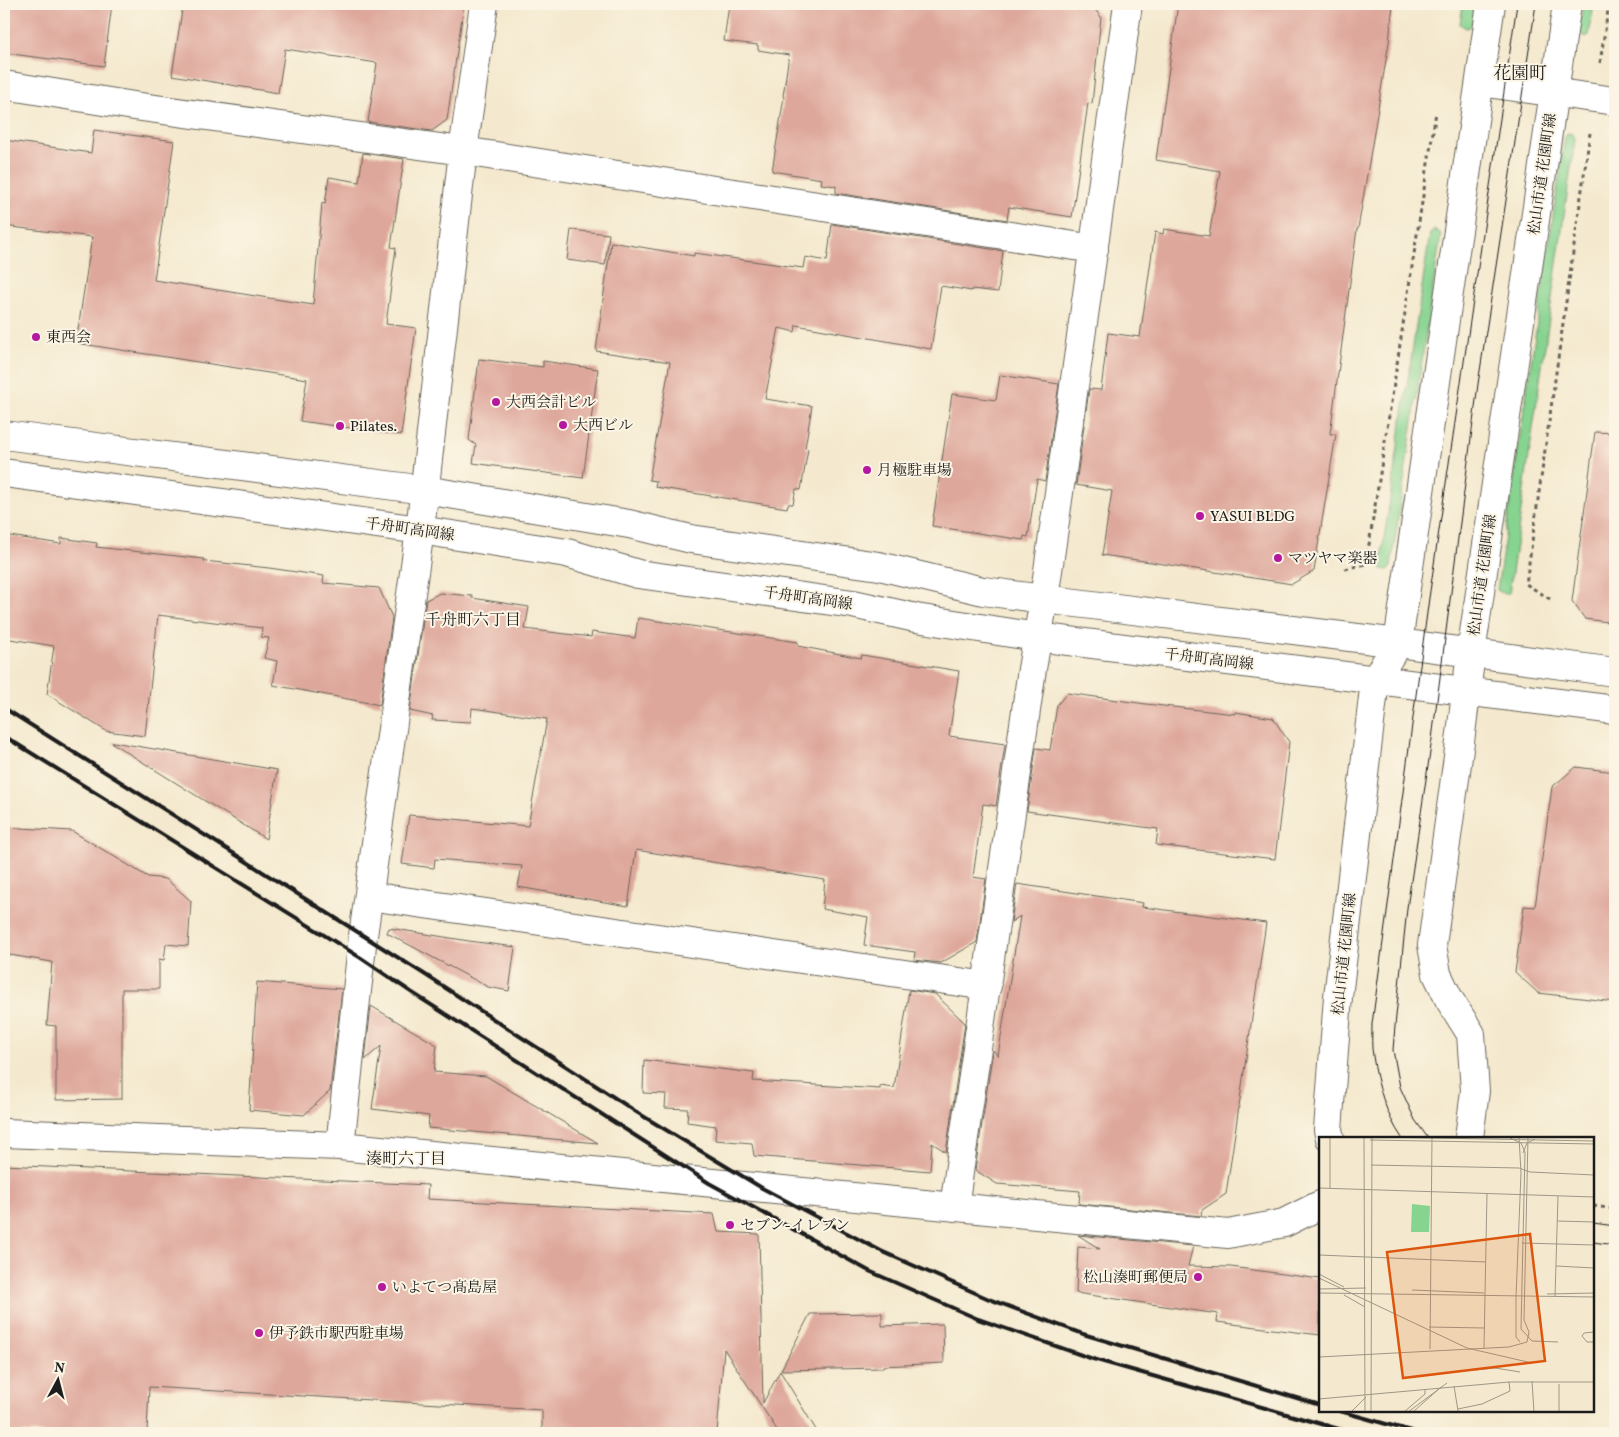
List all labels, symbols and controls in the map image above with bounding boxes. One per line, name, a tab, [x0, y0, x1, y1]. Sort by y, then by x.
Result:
district label: 花園町	[1493, 62, 1547, 87]
street label: 松山市道 花園町線	[1525, 112, 1562, 237]
place label: 東西会	[46, 328, 91, 349]
marker: 東西会	[30, 331, 42, 343]
place label: 大西会計ビル	[506, 393, 596, 414]
marker: 大西会計ビル	[490, 396, 502, 408]
place label: 大西ビル	[573, 416, 633, 437]
place label: Pilates.	[350, 417, 397, 438]
marker: 大西ビル	[557, 419, 569, 431]
marker: Pilates.	[334, 420, 346, 432]
place label: 月極駐車場	[877, 461, 952, 482]
marker: 月極駐車場	[861, 464, 873, 476]
place label: YASUI BLDG	[1210, 507, 1295, 528]
marker: YASUI BLDG	[1194, 510, 1206, 522]
street label: 松山市道 花園町線	[1465, 513, 1502, 638]
street label: 千舟町高岡線	[364, 514, 456, 547]
place label: マツヤマ楽器	[1288, 549, 1378, 570]
marker: マツヤマ楽器	[1272, 552, 1284, 564]
street label: 千舟町高岡線	[762, 583, 854, 616]
district label: 千舟町六丁目	[425, 610, 521, 632]
street label: 千舟町高岡線	[1163, 645, 1255, 676]
street label: 松山市道 花園町線	[1329, 892, 1362, 1016]
inset map	[1319, 1137, 1594, 1412]
district label: 湊町六丁目	[366, 1149, 446, 1171]
place label: セブン-イレブン	[740, 1216, 850, 1237]
marker: セブン-イレブン	[724, 1219, 736, 1231]
place label: 松山湊町郵便局	[1083, 1268, 1188, 1289]
marker: 松山湊町郵便局	[1192, 1271, 1204, 1283]
place label: いよてつ髙島屋	[392, 1278, 497, 1299]
marker: いよてつ髙島屋	[376, 1281, 388, 1293]
place label: 伊予鉄市駅西駐車場	[269, 1324, 404, 1345]
marker: 伊予鉄市駅西駐車場	[253, 1327, 265, 1339]
north arrow	[32, 1354, 82, 1404]
text: N	[53, 1359, 66, 1379]

